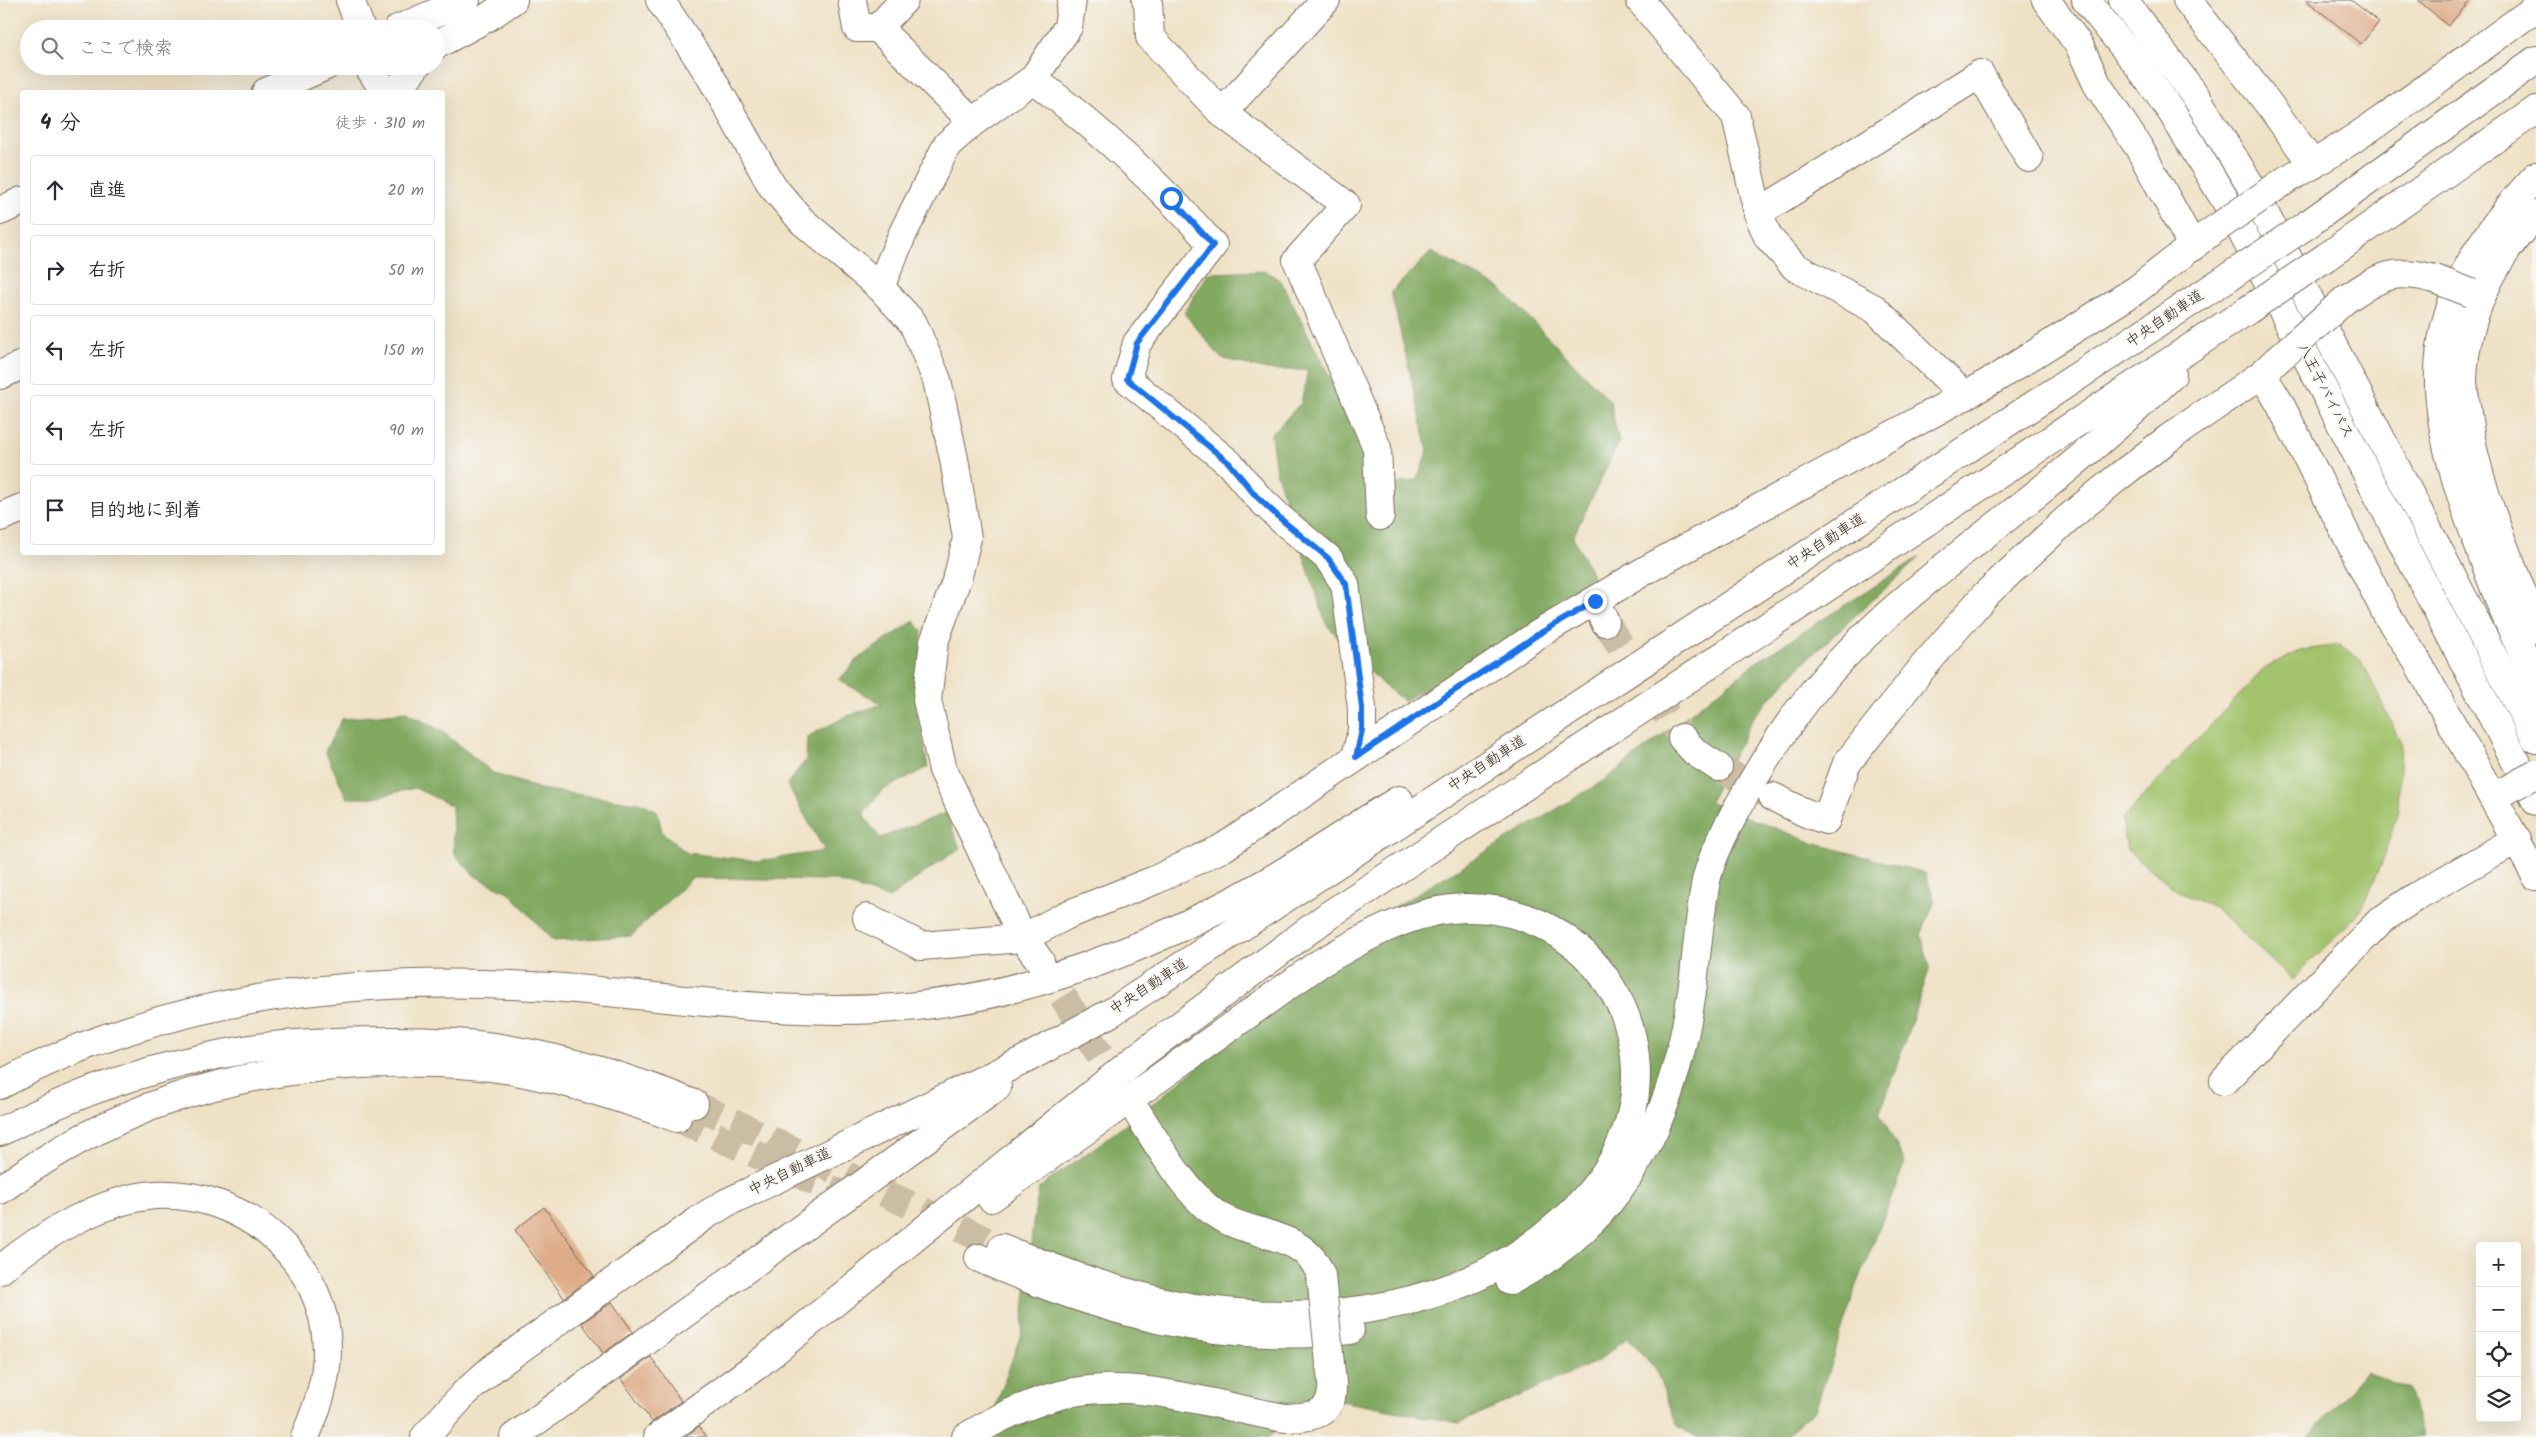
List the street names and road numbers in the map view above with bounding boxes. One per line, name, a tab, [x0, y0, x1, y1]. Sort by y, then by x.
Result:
street label: 中央自動車道	[2121, 284, 2209, 354]
street label: 八王子バイパス	[2291, 339, 2359, 443]
street label: 中央自動車道	[1782, 507, 1870, 577]
street label: 中央自動車道	[1443, 729, 1531, 799]
street label: 中央自動車道	[1105, 952, 1193, 1022]
street label: 中央自動車道	[744, 1141, 836, 1203]

